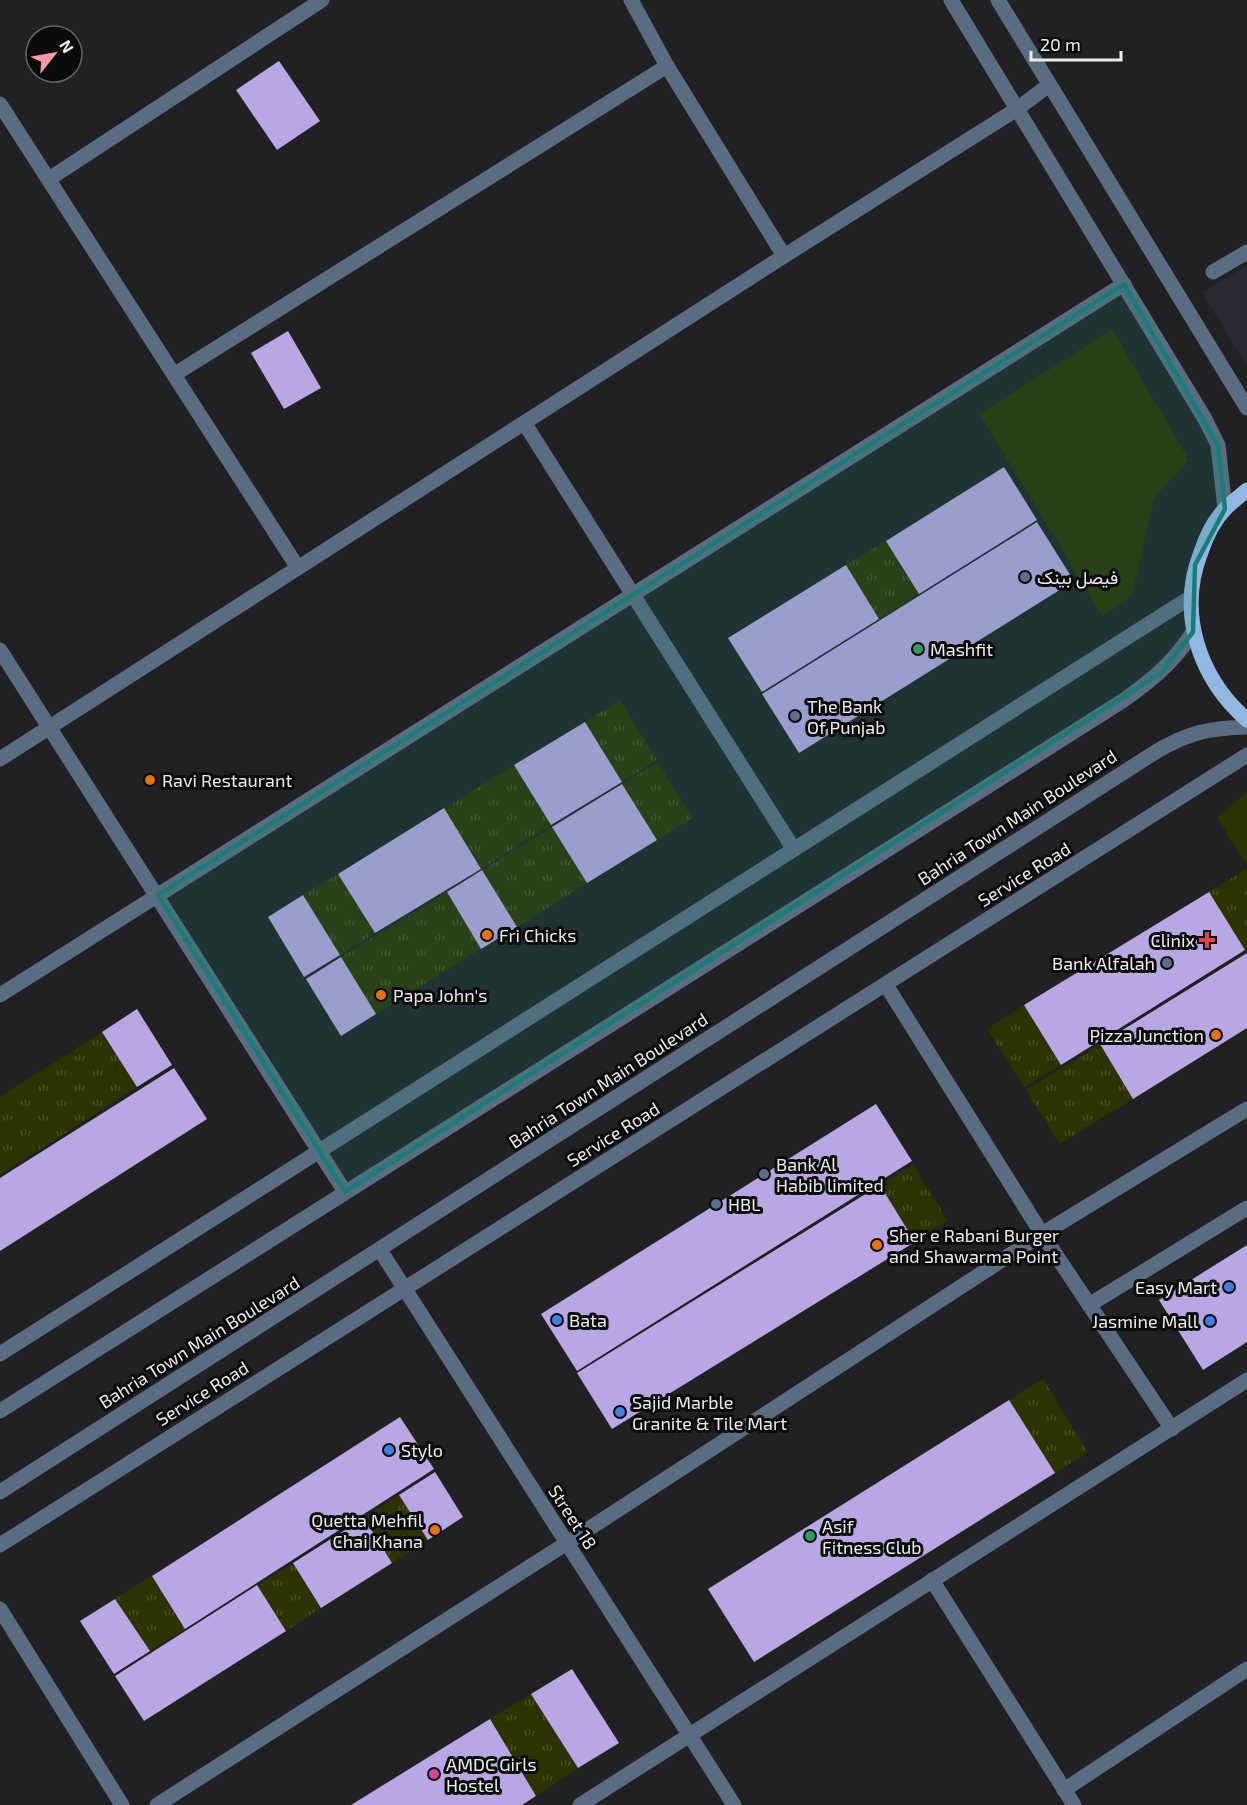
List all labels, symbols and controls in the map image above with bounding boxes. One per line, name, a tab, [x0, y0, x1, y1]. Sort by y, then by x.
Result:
north arrow	[24, 24, 84, 84]
scale bar	[1031, 24, 1121, 62]
text: 20 m	[1040, 33, 1081, 55]
text: N	[56, 36, 78, 56]
place label: فیصل بینک	[1037, 566, 1118, 589]
marker: فیصل بینک	[1018, 570, 1032, 584]
place label: Mashfit	[930, 638, 993, 660]
marker: Mashfit	[911, 642, 925, 656]
place label: The Bank Of Punjab	[807, 695, 886, 738]
marker: The Bank Of Punjab	[788, 709, 802, 723]
street label: Bahria Town Main Boulevard	[914, 744, 1120, 890]
place label: Ravi Restaurant	[162, 769, 292, 791]
marker: Ravi Restaurant	[143, 773, 157, 787]
street label: Service Road	[974, 837, 1074, 911]
place label: Fri Chicks	[499, 924, 576, 946]
marker: Fri Chicks	[480, 928, 494, 942]
place label: Clinix	[1151, 929, 1195, 951]
marker: Clinix	[1200, 933, 1214, 947]
place label: Bank Alfalah	[1052, 952, 1155, 974]
marker: Bank Alfalah	[1160, 956, 1174, 970]
place label: Papa John's	[393, 984, 487, 1006]
marker: Papa John's	[374, 988, 388, 1002]
street label: Bahria Town Main Boulevard	[505, 1007, 711, 1153]
place label: Pizza Junction	[1089, 1024, 1204, 1046]
marker: Pizza Junction	[1209, 1028, 1223, 1042]
street label: Service Road	[563, 1097, 663, 1171]
place label: Bank Al Habib limited	[776, 1153, 884, 1196]
marker: Bank Al Habib limited	[757, 1167, 771, 1181]
place label: HBL	[728, 1193, 760, 1215]
marker: HBL	[709, 1197, 723, 1211]
place label: Sher e Rabani Burger and Shawarma Point	[889, 1224, 1059, 1267]
marker: Sher e Rabani Burger and Shawarma Point	[870, 1238, 884, 1252]
street label: Bahria Town Main Boulevard	[95, 1271, 303, 1413]
place label: Easy Mart	[1135, 1276, 1217, 1298]
marker: Easy Mart	[1222, 1280, 1236, 1294]
place label: Bata	[569, 1309, 607, 1331]
place label: Jasmine Mall	[1092, 1310, 1199, 1332]
marker: Bata	[550, 1313, 564, 1327]
marker: Jasmine Mall	[1203, 1314, 1217, 1328]
street label: Service Road	[152, 1356, 252, 1430]
place label: Sajid Marble Granite & Tile Mart	[632, 1391, 787, 1434]
marker: Sajid Marble Granite & Tile Mart	[613, 1405, 627, 1419]
place label: Stylo	[401, 1439, 443, 1461]
marker: Stylo	[382, 1443, 396, 1457]
street label: Street 18	[544, 1481, 602, 1553]
place label: Quetta Mehfil Chai Khana	[311, 1509, 424, 1552]
place label: Asif Fitness Club	[822, 1515, 922, 1558]
marker: Quetta Mehfil Chai Khana	[428, 1523, 442, 1537]
marker: Asif Fitness Club	[803, 1529, 817, 1543]
place label: AMDC Girls Hostel	[446, 1753, 537, 1796]
marker: AMDC Girls Hostel	[427, 1767, 441, 1781]

